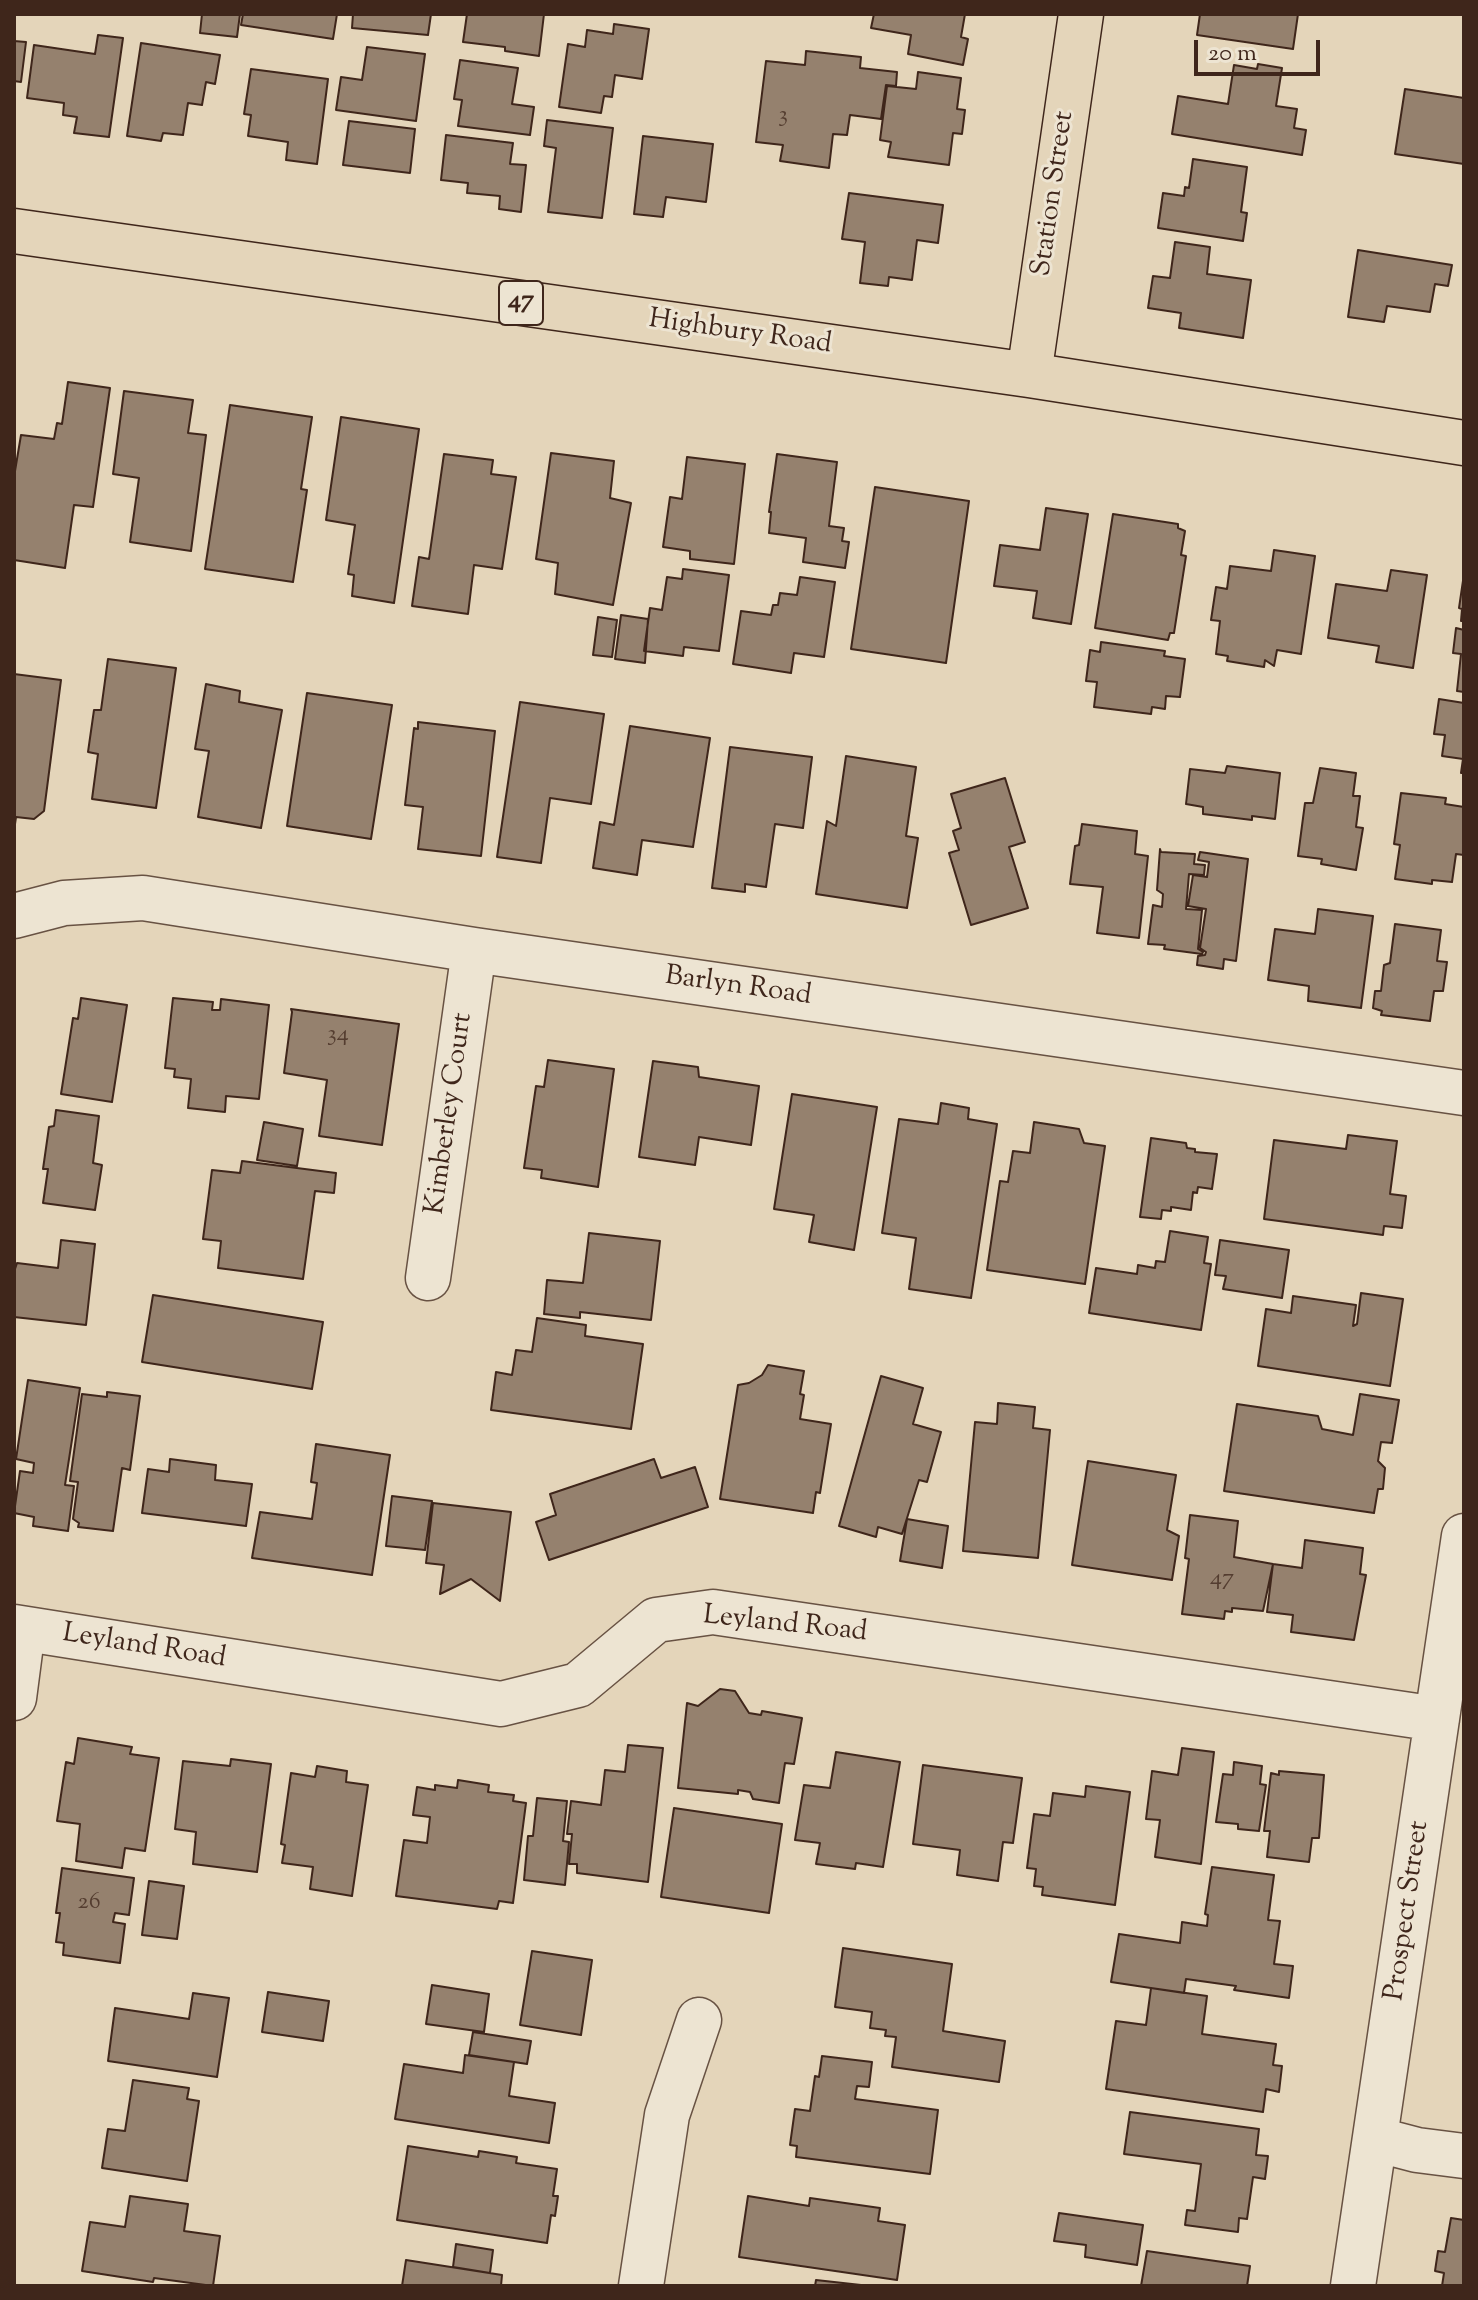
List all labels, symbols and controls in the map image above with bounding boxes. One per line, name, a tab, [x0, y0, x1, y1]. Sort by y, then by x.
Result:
scale bar	[1198, 24, 1324, 74]
text: 20 m	[1208, 37, 1257, 71]
house number: 3	[778, 103, 788, 131]
street label: Station Street	[1027, 109, 1083, 279]
road number: 47	[499, 281, 543, 325]
street label: Highbury Road	[646, 305, 834, 363]
street label: Barlyn Road	[663, 961, 813, 1015]
street label: Kimberley Court	[420, 1011, 482, 1217]
house number: 34	[327, 1022, 349, 1050]
house number: 47	[1210, 1566, 1234, 1594]
street label: Leyland Road	[701, 1601, 869, 1651]
street label: Leyland Road	[60, 1618, 228, 1678]
street label: Prospect Street	[1380, 1819, 1438, 2003]
house number: 26	[77, 1890, 101, 1918]

